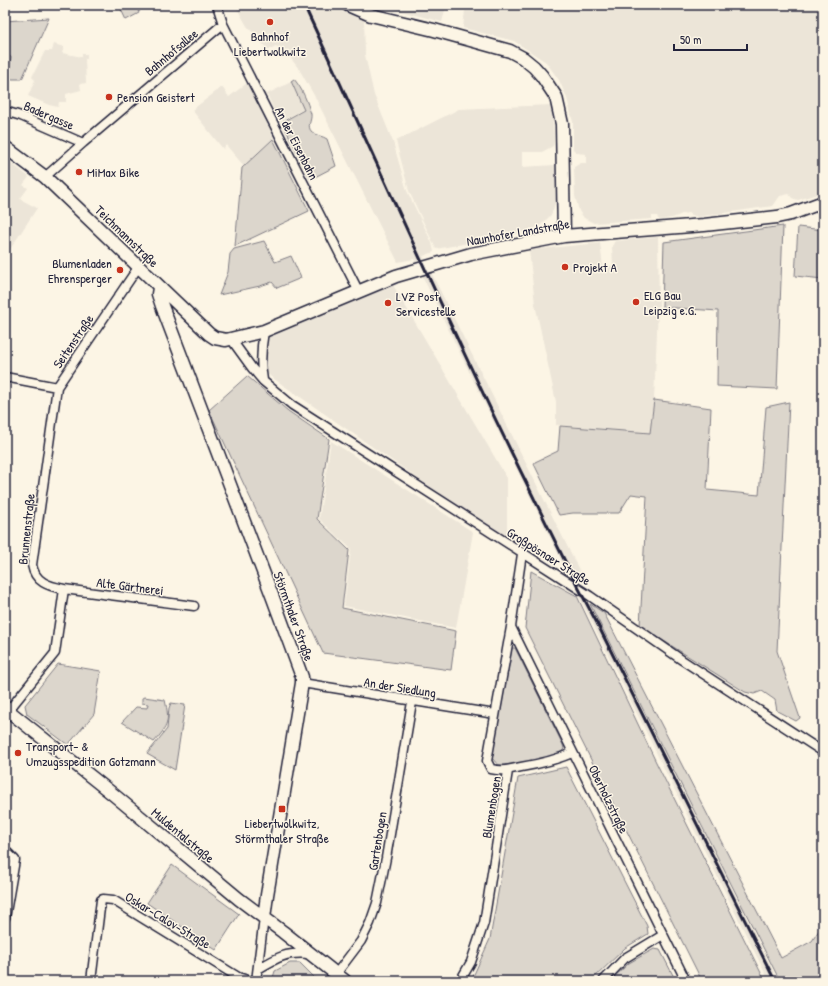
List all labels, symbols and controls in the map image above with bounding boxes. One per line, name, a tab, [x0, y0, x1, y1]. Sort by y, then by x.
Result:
marker: Bahnhof Liebertwolkwitz	[265, 17, 275, 27]
street label: Bahnhofsallee	[141, 24, 201, 80]
scale bar	[674, 26, 747, 52]
place label: Bahnhof Liebertwolkwitz	[234, 27, 306, 60]
text: 50 m	[680, 31, 701, 48]
place label: Pension Geistert	[117, 88, 195, 106]
marker: Pension Geistert	[104, 92, 114, 102]
street label: Badergasse	[21, 96, 77, 134]
street label: An der Eisenbahn	[271, 103, 323, 183]
place label: MiMax Bike	[87, 163, 139, 181]
marker: MiMax Bike	[74, 167, 84, 177]
street label: Teichmannstraße	[91, 201, 163, 271]
street label: Naunhofer Landstraße	[465, 214, 571, 250]
place label: Blumenladen Ehrensperger	[48, 254, 112, 287]
place label: Projekt A	[573, 258, 618, 276]
marker: Projekt A	[560, 262, 570, 272]
marker: Blumenladen Ehrensperger	[115, 265, 125, 275]
place label: ELG Bau Leipzig e.G.	[644, 286, 697, 319]
place label: LVZ Post Servicestelle	[396, 287, 456, 320]
marker: ELG Bau Leipzig e.G.	[631, 297, 641, 307]
marker: LVZ Post Servicestelle	[383, 298, 393, 308]
street label: Seitenstraße	[48, 311, 98, 371]
street label: Brunnenstraße	[13, 493, 39, 565]
street label: Großpösnaer Straße	[504, 523, 594, 589]
street label: Störmthaler Straße	[270, 569, 318, 663]
street label: Alte Gärtnerei	[95, 573, 165, 599]
street label: An der Siedlung	[363, 672, 438, 702]
place label: Transport- & Umzugsspedition Gotzmann	[26, 737, 156, 770]
marker: Transport- & Umzugsspedition Gotzmann	[13, 748, 23, 758]
street label: Oberholzstraße	[585, 762, 633, 836]
street label: Blumenbogen	[477, 775, 505, 839]
street label: Muldentalstraße	[148, 803, 218, 867]
marker: Liebertwolkwitz, Störmthaler Straße	[277, 804, 287, 814]
street label: Gartenbogen	[363, 810, 391, 872]
place label: Liebertwolkwitz, Störmthaler Straße	[235, 814, 329, 847]
street label: Oskar-Calov-Straße	[122, 887, 214, 953]

